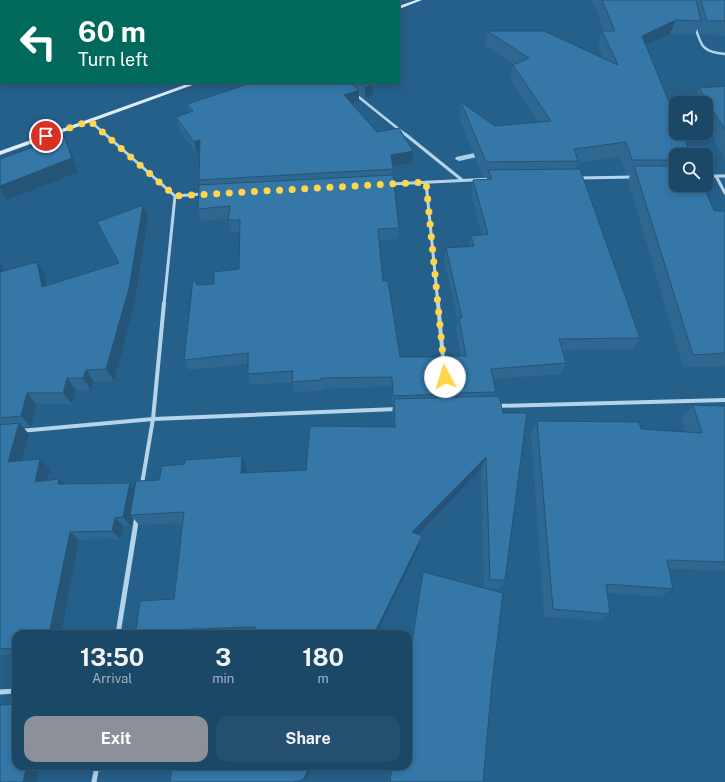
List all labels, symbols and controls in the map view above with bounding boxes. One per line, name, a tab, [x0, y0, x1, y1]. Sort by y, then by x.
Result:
text: 60 m	[78, 15, 146, 48]
icon: left	[12, 16, 64, 68]
text: Turn left	[78, 49, 148, 70]
map controls	[669, 96, 713, 192]
button: sound	[669, 96, 713, 140]
pin	[29, 119, 63, 153]
icon: arrive	[35, 125, 57, 147]
button: search	[669, 148, 713, 192]
position arrow	[424, 356, 466, 398]
text: 13:50	[80, 643, 144, 671]
text: 3	[215, 643, 231, 671]
text: 180	[302, 643, 344, 671]
text: Arrival	[92, 671, 132, 686]
text: min	[212, 671, 234, 686]
text: m	[318, 671, 329, 686]
button: Exit	[24, 716, 208, 762]
button: Share	[216, 716, 400, 762]

